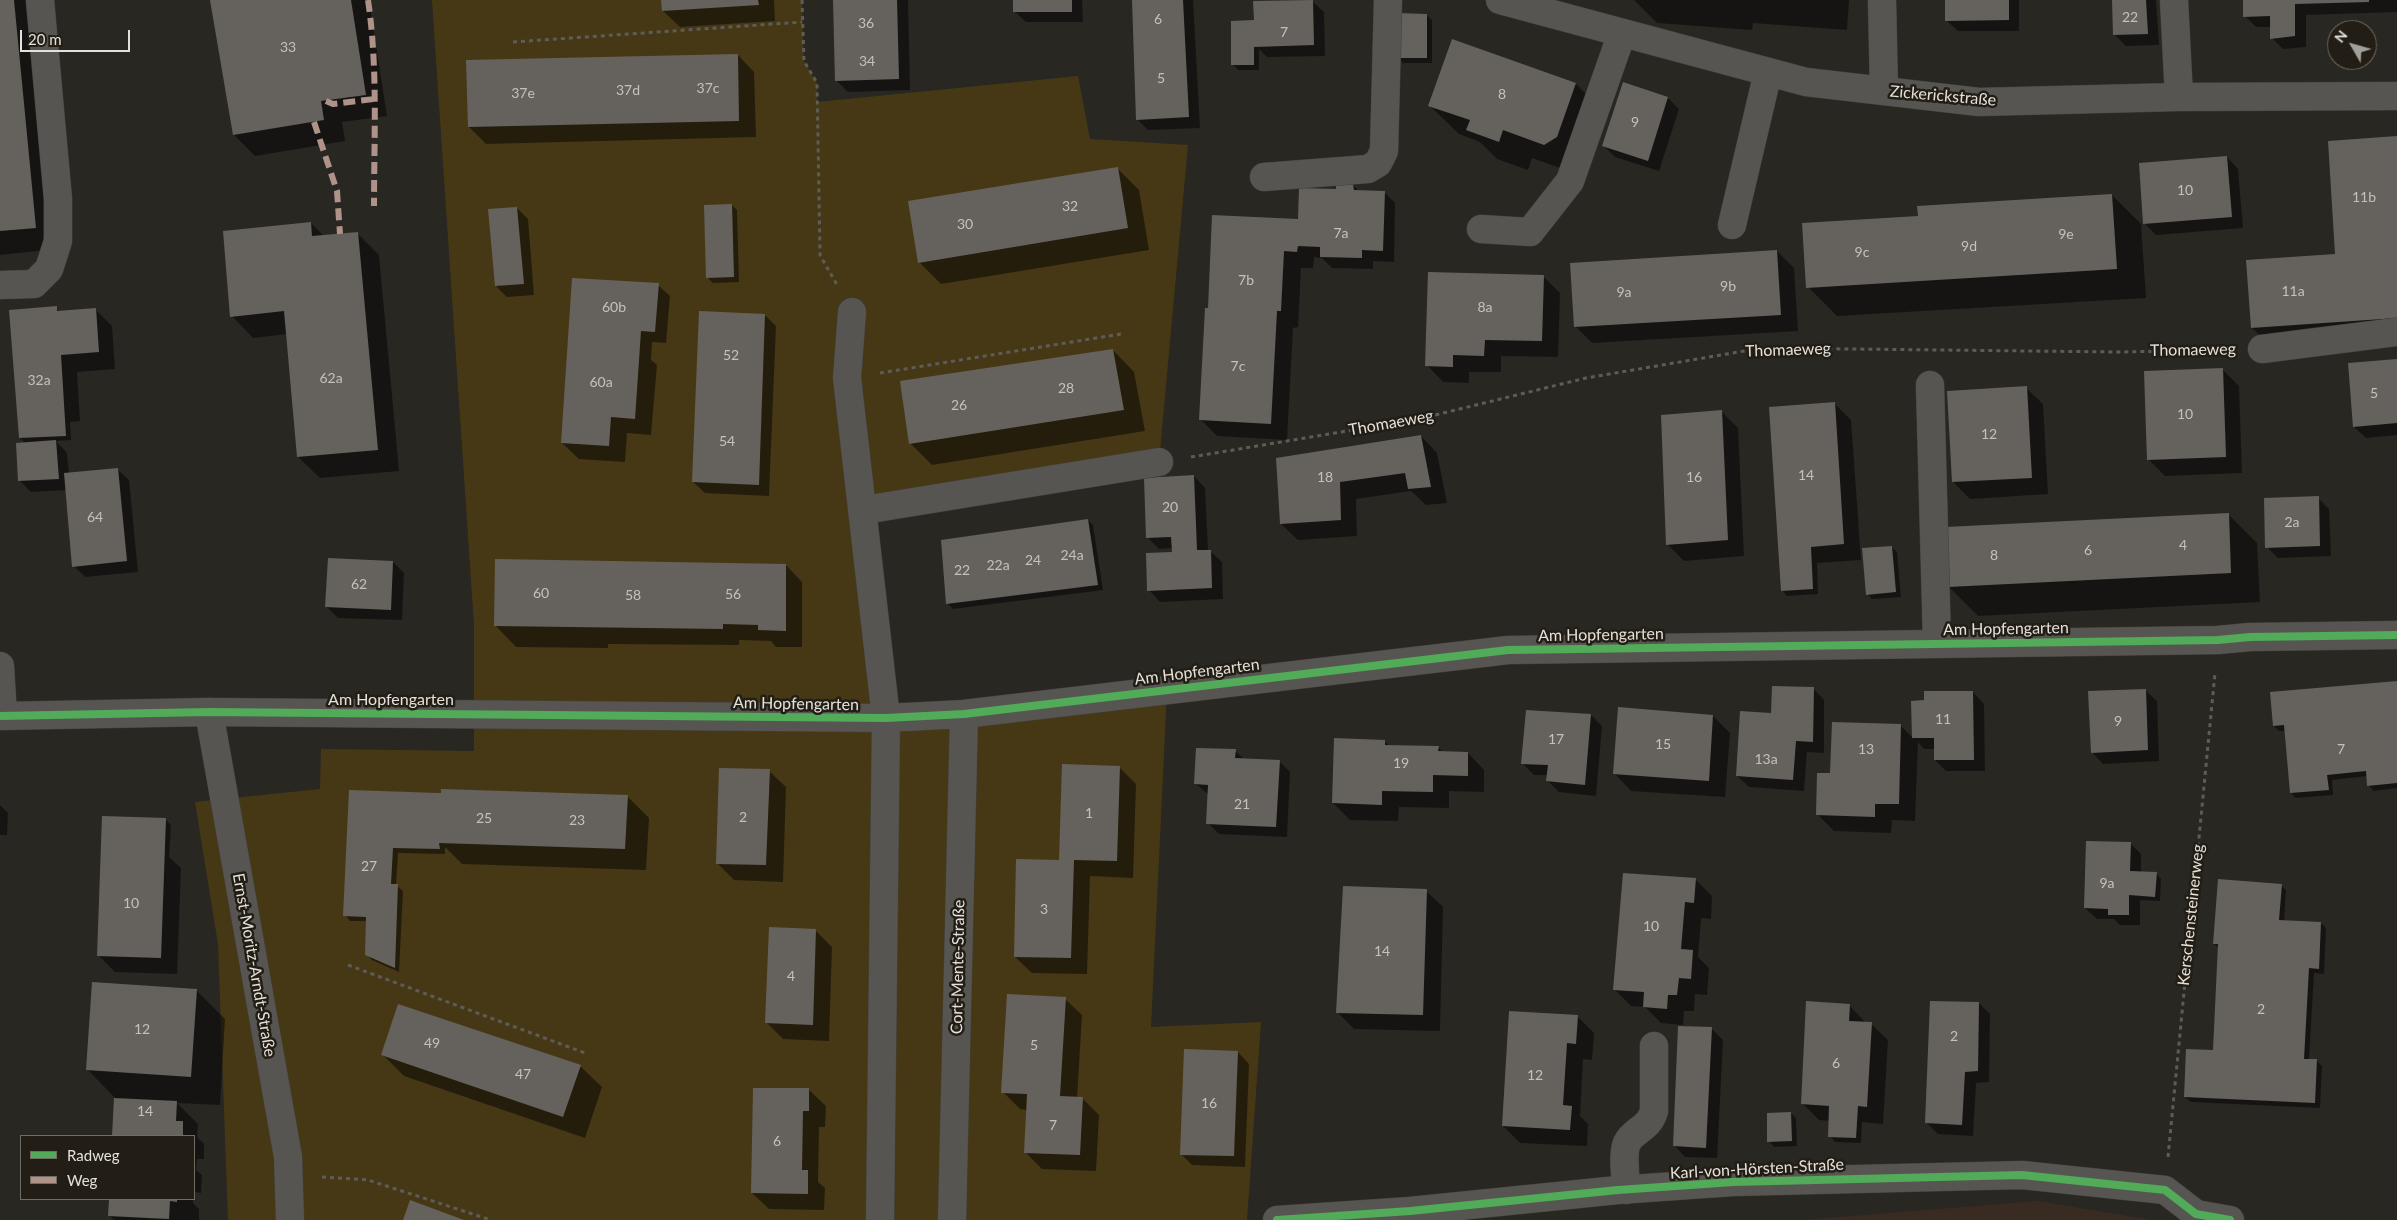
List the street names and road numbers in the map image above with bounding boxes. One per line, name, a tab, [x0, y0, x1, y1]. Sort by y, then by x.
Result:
street label: Zickerickstraße	[1889, 82, 1997, 110]
street label: Thomaeweg	[1745, 339, 1831, 361]
street label: Thomaeweg	[2150, 340, 2236, 360]
street label: Thomaeweg	[1347, 406, 1435, 440]
street label: Am Hopfengarten	[1943, 618, 2069, 640]
street label: Am Hopfengarten	[1538, 624, 1664, 646]
street label: Am Hopfengarten	[1133, 655, 1261, 689]
street label: Am Hopfengarten	[328, 690, 454, 710]
street label: Am Hopfengarten	[733, 693, 859, 715]
street label: Kerschensteinerweg	[2174, 843, 2208, 987]
street label: Ernst-Moritz-Arndt-Straße	[228, 872, 280, 1058]
street label: Cort-Mente-Straße	[947, 900, 969, 1034]
street label: Karl-von-Hörsten-Straße	[1670, 1155, 1844, 1183]

